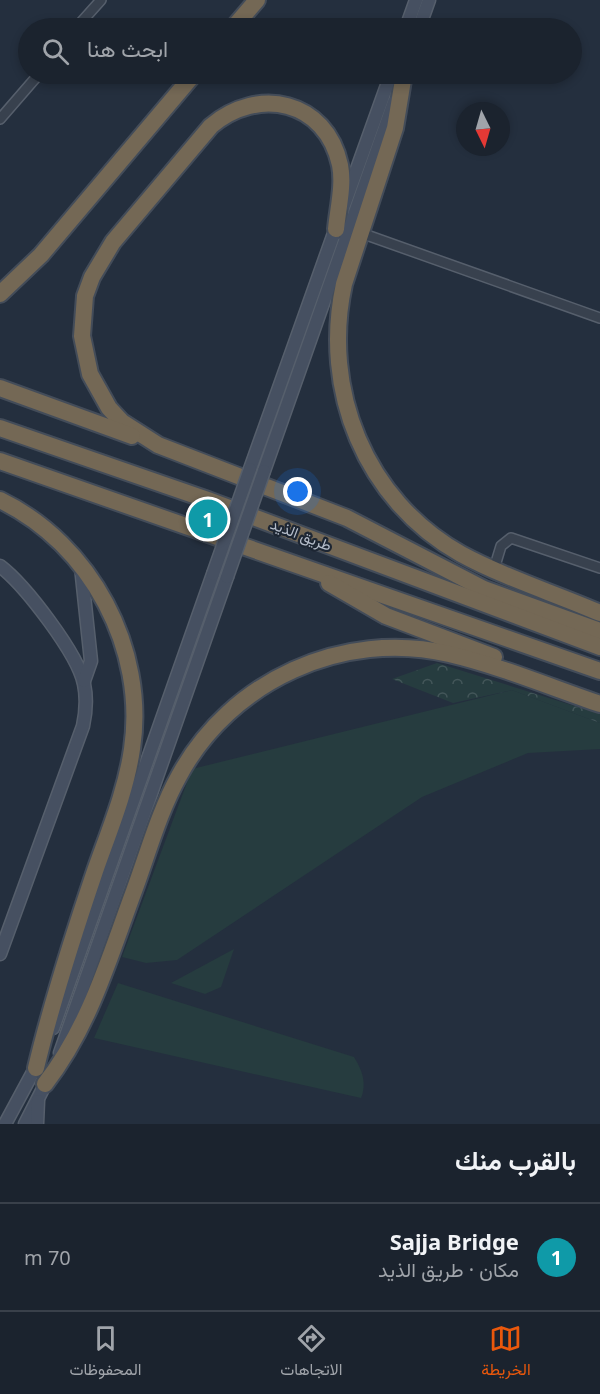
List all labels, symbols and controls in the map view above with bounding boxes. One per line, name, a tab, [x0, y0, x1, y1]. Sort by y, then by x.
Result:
search box	[18, 18, 582, 84]
text: ابحث هنا	[87, 33, 168, 63]
icon: search	[39, 35, 72, 68]
north arrow	[456, 102, 510, 156]
your location	[283, 477, 312, 506]
pin: 1	[188, 496, 228, 542]
street label: طريق الذيد	[267, 513, 335, 556]
text: بالقرب منك	[455, 1142, 576, 1178]
text: Sajja Bridge	[390, 1226, 519, 1256]
text: 70 m	[24, 1244, 71, 1271]
text: 1	[551, 1244, 562, 1271]
text: مكان · طريق الذيد	[378, 1256, 519, 1283]
tab: المحفوظات	[69, 1322, 142, 1384]
tab: الاتجاهات	[280, 1322, 342, 1384]
tab: الخريطة	[481, 1322, 531, 1384]

